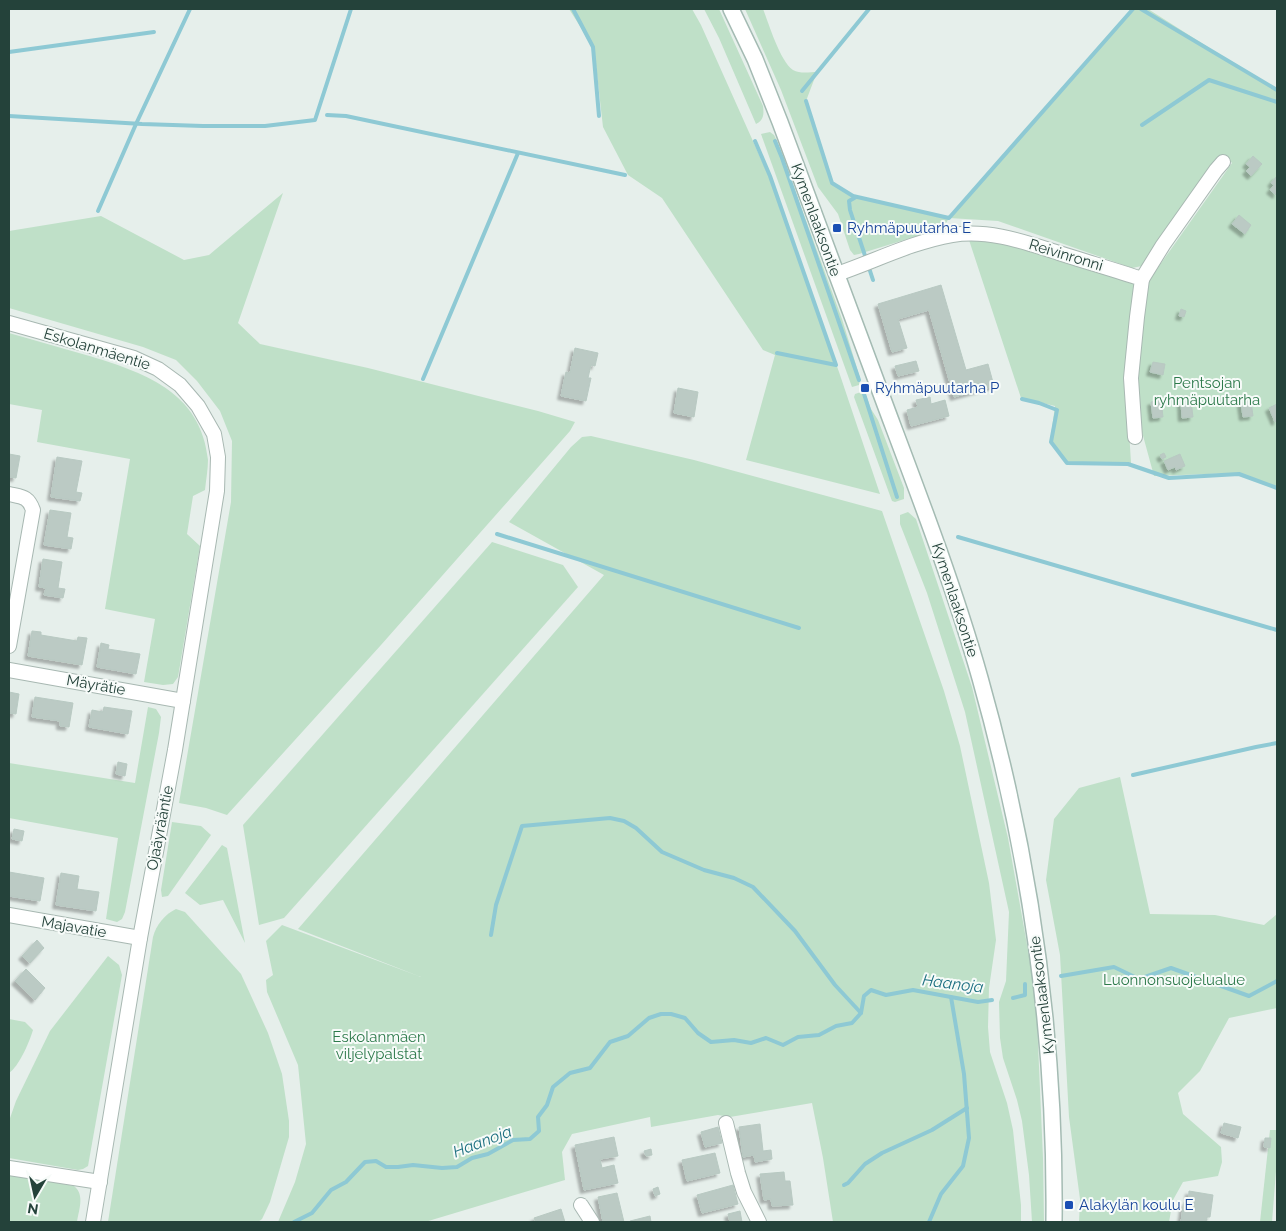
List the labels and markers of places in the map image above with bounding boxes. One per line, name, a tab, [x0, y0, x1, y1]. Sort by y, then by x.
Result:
place label: Ryhmäpuutarha E	[847, 219, 971, 237]
marker: Ryhmäpuutarha E	[831, 222, 843, 234]
place label: Ryhmäpuutarha P	[875, 379, 999, 397]
marker: Ryhmäpuutarha P	[859, 382, 871, 394]
place label: Alakylän koulu E	[1079, 1196, 1194, 1214]
marker: Alakylän koulu E	[1063, 1199, 1075, 1211]

